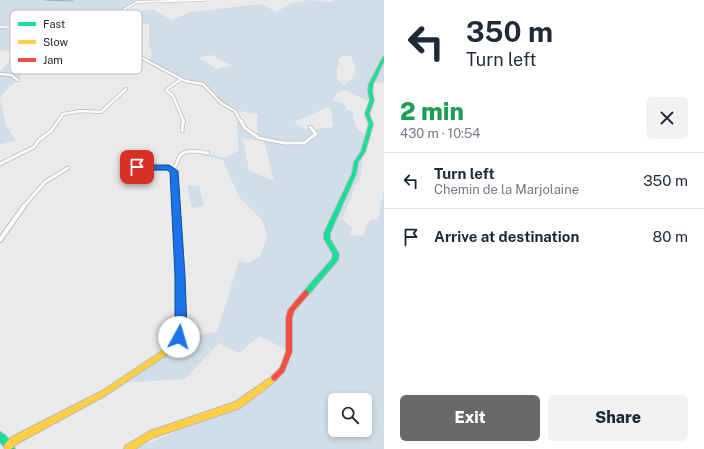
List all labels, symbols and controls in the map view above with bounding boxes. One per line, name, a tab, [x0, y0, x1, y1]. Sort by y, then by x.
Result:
legend	[10, 10, 142, 74]
text: 350 m	[466, 15, 553, 48]
icon: left	[400, 16, 452, 68]
text: Fast	[43, 18, 65, 30]
text: Slow	[43, 36, 69, 48]
text: Turn left	[466, 49, 536, 70]
text: Jam	[43, 54, 63, 66]
text: 2 min	[400, 97, 464, 125]
button: close	[646, 97, 688, 139]
text: 430 m · 10:54	[400, 126, 481, 141]
pin	[120, 150, 154, 184]
icon: arrive	[126, 156, 148, 178]
text: Turn left	[434, 165, 495, 182]
icon: left	[400, 170, 422, 192]
text: 350 m	[643, 172, 688, 189]
text: Chemin de la Marjolaine	[434, 182, 579, 197]
icon: arrive	[400, 226, 422, 248]
text: Arrive at destination	[434, 228, 579, 245]
text: 80 m	[653, 228, 688, 245]
position arrow	[158, 316, 200, 358]
map controls	[328, 393, 372, 437]
button: search	[328, 393, 372, 437]
button: Exit	[400, 395, 540, 441]
button: Share	[548, 395, 688, 441]

